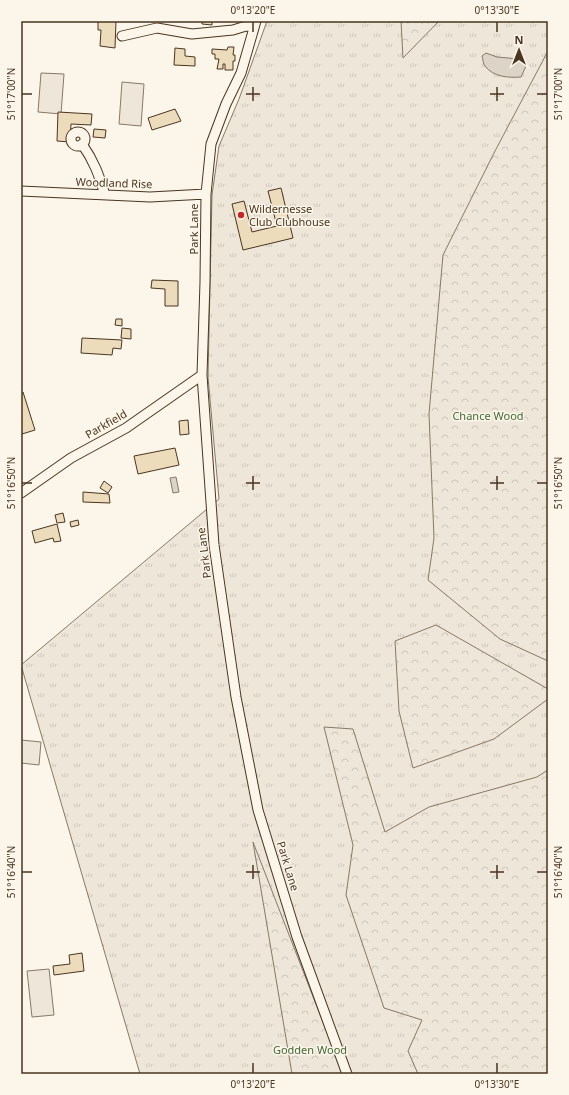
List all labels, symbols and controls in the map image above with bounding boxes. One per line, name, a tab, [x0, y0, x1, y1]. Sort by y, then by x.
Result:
text: 0°13'20"E	[231, 3, 275, 17]
text: 0°13'30"E	[475, 3, 519, 17]
north arrow	[499, 30, 539, 70]
text: N	[515, 32, 523, 47]
text: 51°17'00"N	[4, 68, 18, 120]
text: 51°17'00"N	[551, 68, 565, 120]
street label: Woodland Rise	[75, 174, 153, 191]
place label: Wildernesse Club Clubhouse	[249, 201, 330, 229]
street label: Park Lane	[186, 203, 201, 255]
marker: Wildernesse Club Clubhouse	[236, 210, 246, 220]
street label: Parkfield	[82, 406, 129, 441]
park label: Chance Wood	[452, 408, 524, 423]
text: 51°16'50"N	[4, 457, 18, 509]
text: 51°16'50"N	[551, 457, 565, 509]
street label: Park Lane	[193, 527, 214, 579]
street label: Park Lane	[274, 839, 303, 892]
text: 51°16'40"N	[4, 846, 18, 898]
text: 51°16'40"N	[551, 846, 565, 898]
park label: Godden Wood	[273, 1042, 347, 1057]
text: 0°13'20"E	[231, 1077, 275, 1091]
text: 0°13'30"E	[475, 1077, 519, 1091]

